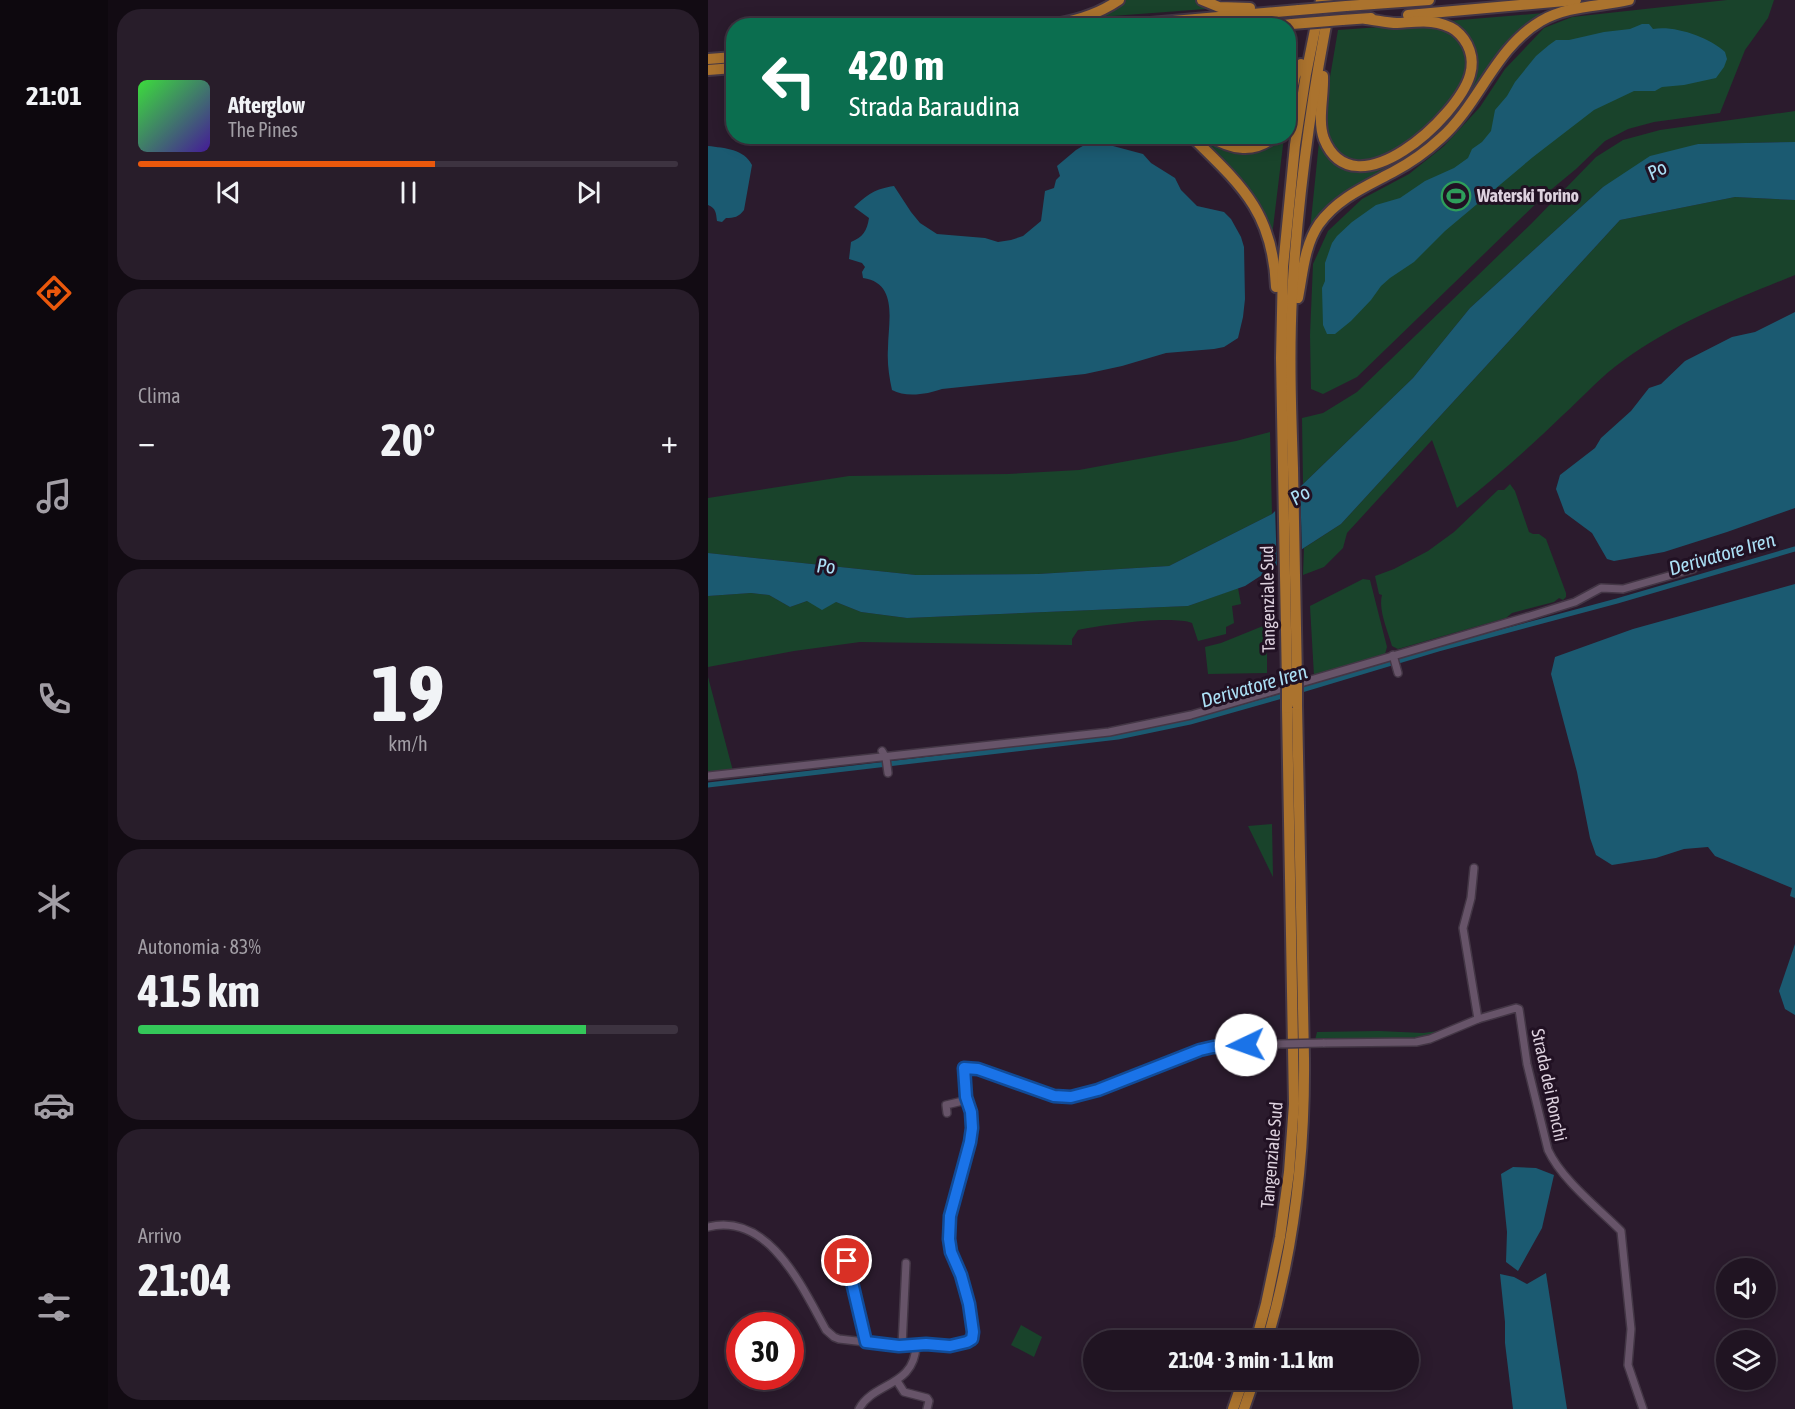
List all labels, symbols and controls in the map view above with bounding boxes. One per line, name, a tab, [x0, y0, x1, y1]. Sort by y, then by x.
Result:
text: 420 m	[849, 41, 944, 89]
icon: left	[750, 42, 828, 120]
text: 21:01	[26, 80, 82, 111]
text: Strada Baraudina	[849, 91, 1020, 122]
text: Afterglow	[228, 92, 305, 118]
text: The Pines	[228, 118, 298, 141]
water label: Po	[1643, 155, 1671, 184]
icon: previous	[212, 176, 245, 209]
icon: pause	[392, 176, 425, 209]
icon: next	[572, 176, 605, 209]
sports icon: Waterski Torino	[1440, 180, 1472, 212]
place label: Waterski Torino	[1476, 185, 1579, 206]
icon: directions	[33, 272, 75, 314]
text: Clima	[138, 384, 181, 407]
text: 20°	[381, 414, 435, 466]
text: −	[138, 422, 155, 460]
text: +	[661, 422, 678, 460]
icon: music	[33, 475, 75, 517]
water label: Po	[1286, 480, 1314, 509]
water label: Derivatore Iren	[1666, 527, 1778, 580]
street label: Tangenziale Sud	[1256, 545, 1279, 653]
water label: Po	[816, 553, 837, 578]
text: 19	[371, 648, 445, 738]
water label: Derivatore Iren	[1198, 659, 1310, 712]
icon: phone	[33, 678, 75, 720]
text: km/h	[388, 732, 428, 755]
icon: climate	[33, 881, 75, 923]
text: Autonomia · 83%	[138, 935, 261, 958]
text: 415 km	[138, 965, 260, 1017]
position arrow	[1214, 1013, 1278, 1077]
street label: Strada dei Ronchi	[1527, 1027, 1572, 1143]
icon: car	[33, 1084, 75, 1126]
street label: Tangenziale Sud	[1256, 1101, 1287, 1209]
text: Arrivo	[138, 1224, 182, 1247]
pin	[821, 1235, 872, 1286]
icon: arrive	[830, 1244, 863, 1277]
text: 21:04	[138, 1254, 232, 1306]
map controls	[1716, 1258, 1776, 1390]
button: sound	[1716, 1258, 1776, 1318]
icon: filters	[33, 1286, 75, 1328]
speed limit sign: 30	[726, 1312, 804, 1390]
button: layers	[1716, 1330, 1776, 1390]
text: 21:04 · 3 min · 1.1 km	[1168, 1347, 1334, 1373]

